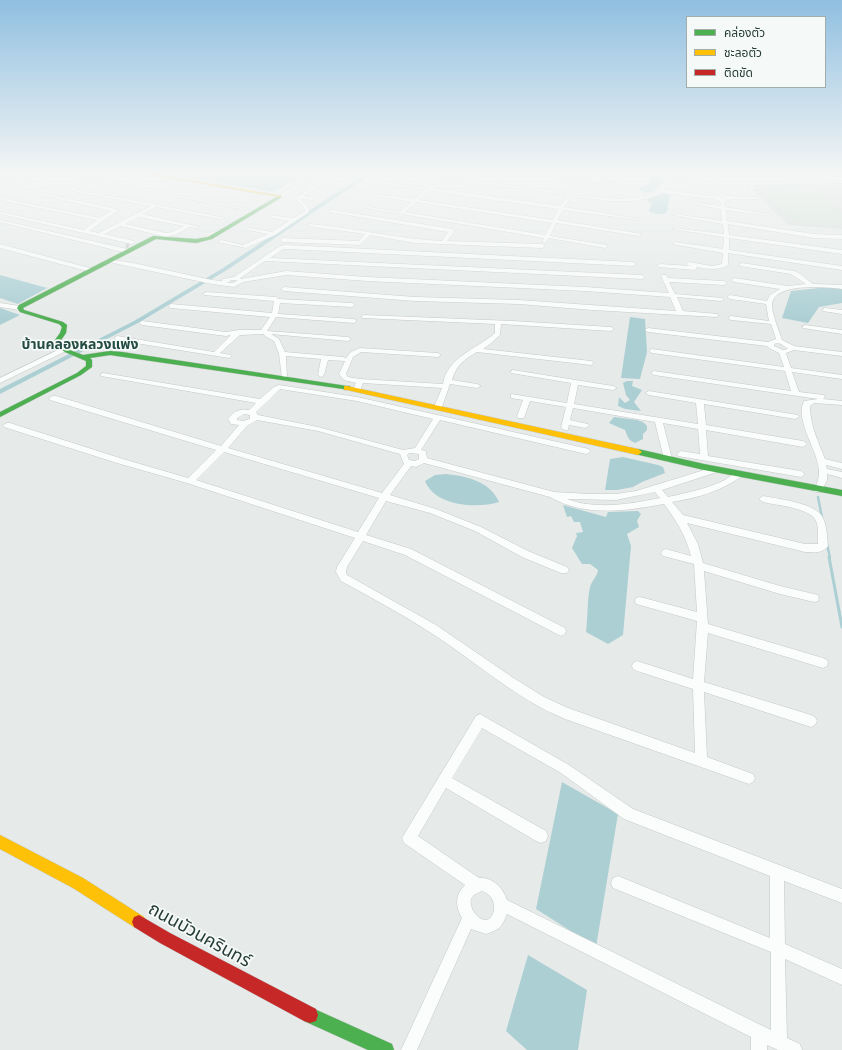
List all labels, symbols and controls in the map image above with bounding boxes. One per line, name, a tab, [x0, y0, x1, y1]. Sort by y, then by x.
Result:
legend	[686, 16, 826, 88]
text: คล่องตัว	[724, 23, 765, 42]
text: ชะลอตัว	[724, 43, 762, 62]
text: ติดขัด	[724, 63, 753, 82]
district label: บ้านคลองหลวงแพ่ง	[22, 338, 138, 354]
street label: ถนนบัวนครินทร์	[144, 899, 254, 973]

